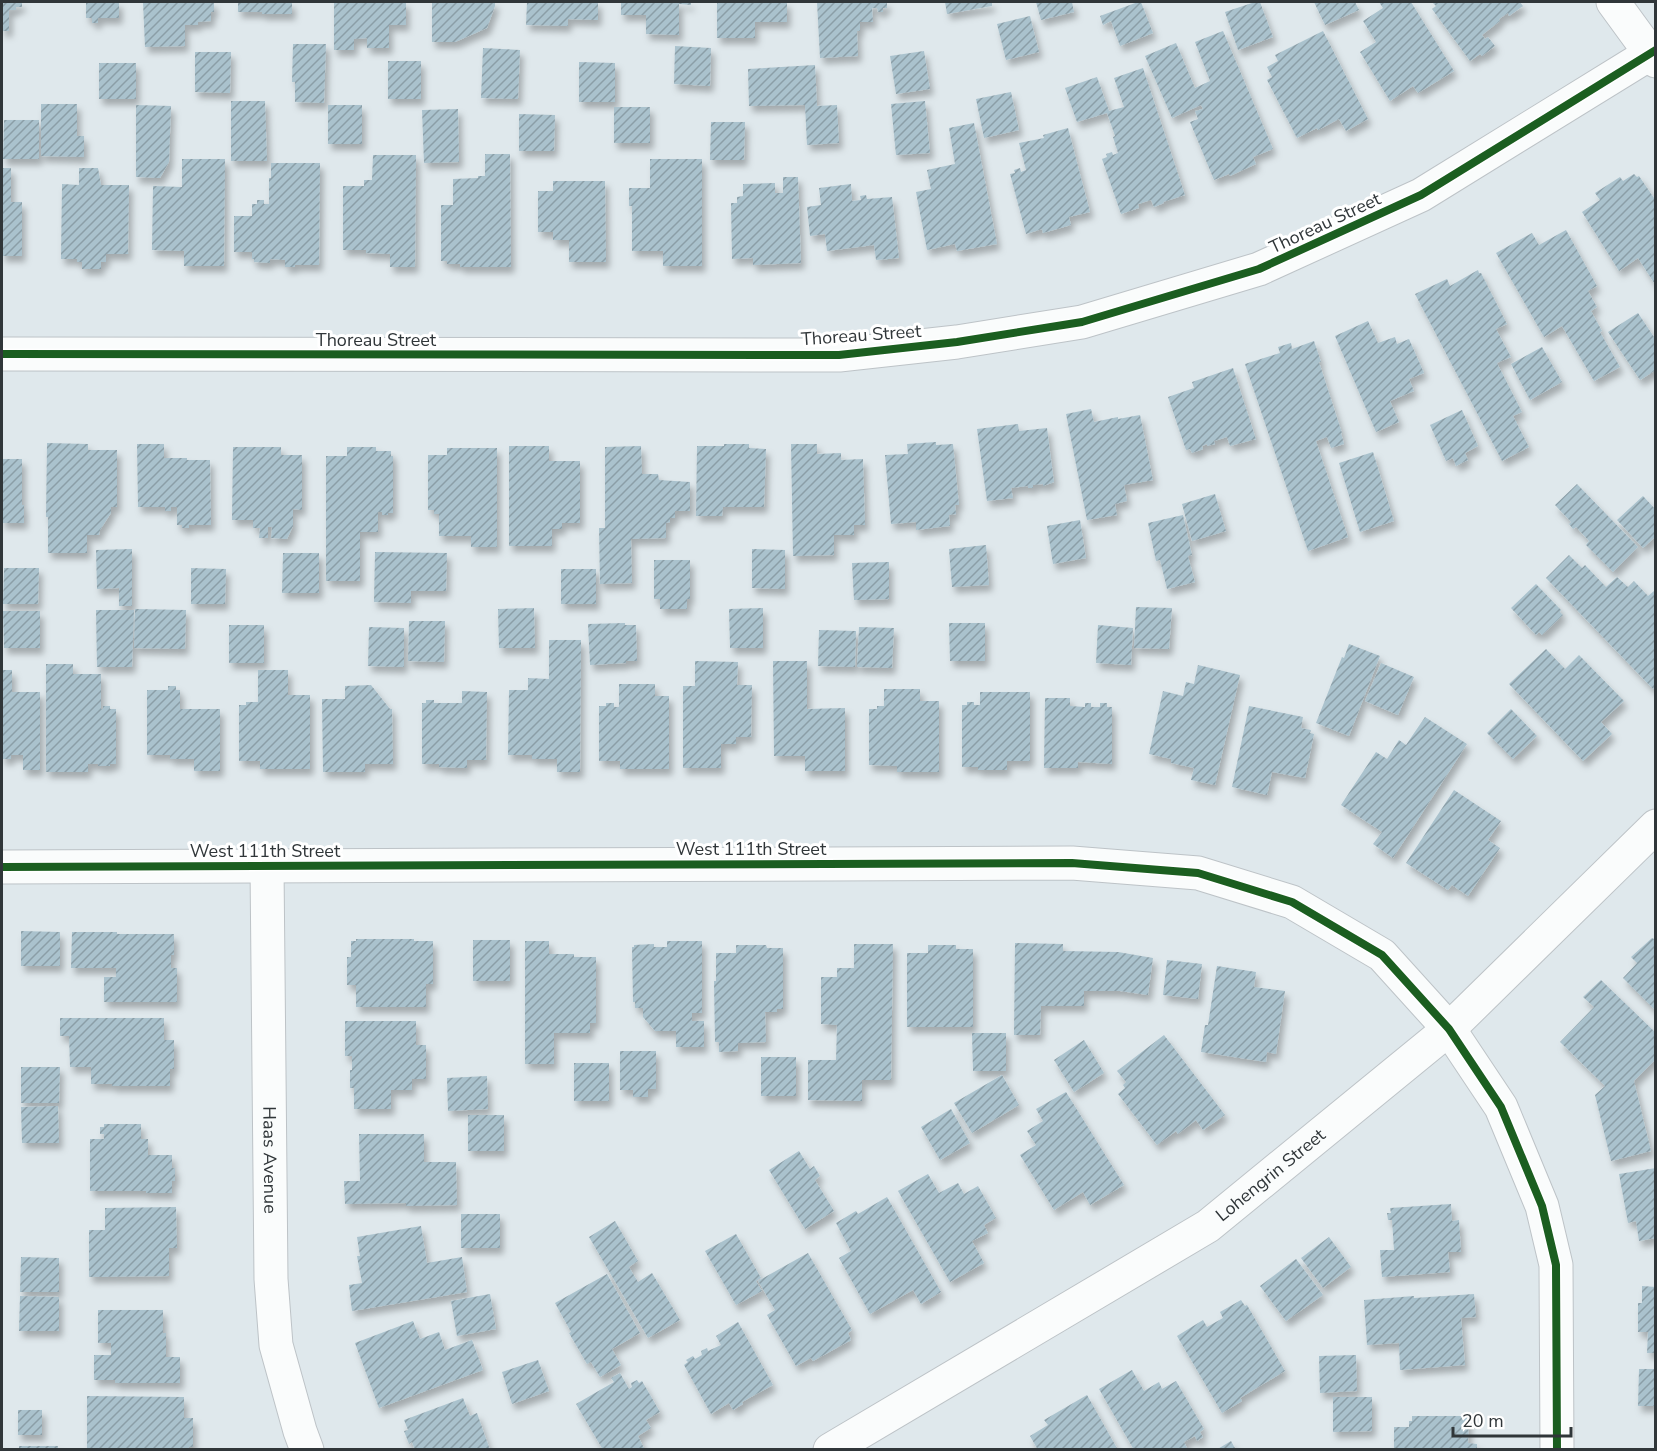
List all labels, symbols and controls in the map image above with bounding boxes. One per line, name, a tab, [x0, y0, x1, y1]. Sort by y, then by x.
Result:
street label: Thoreau Street	[1265, 186, 1385, 259]
street label: Thoreau Street	[800, 319, 923, 351]
street label: Thoreau Street	[316, 328, 437, 352]
street label: West 111th Street	[676, 837, 827, 861]
street label: West 111th Street	[190, 839, 341, 863]
street label: Haas Avenue	[257, 1106, 282, 1214]
street label: Lohengrin Street	[1211, 1123, 1331, 1227]
scale bar	[1453, 1400, 1572, 1438]
text: 20 m	[1462, 1409, 1504, 1433]

